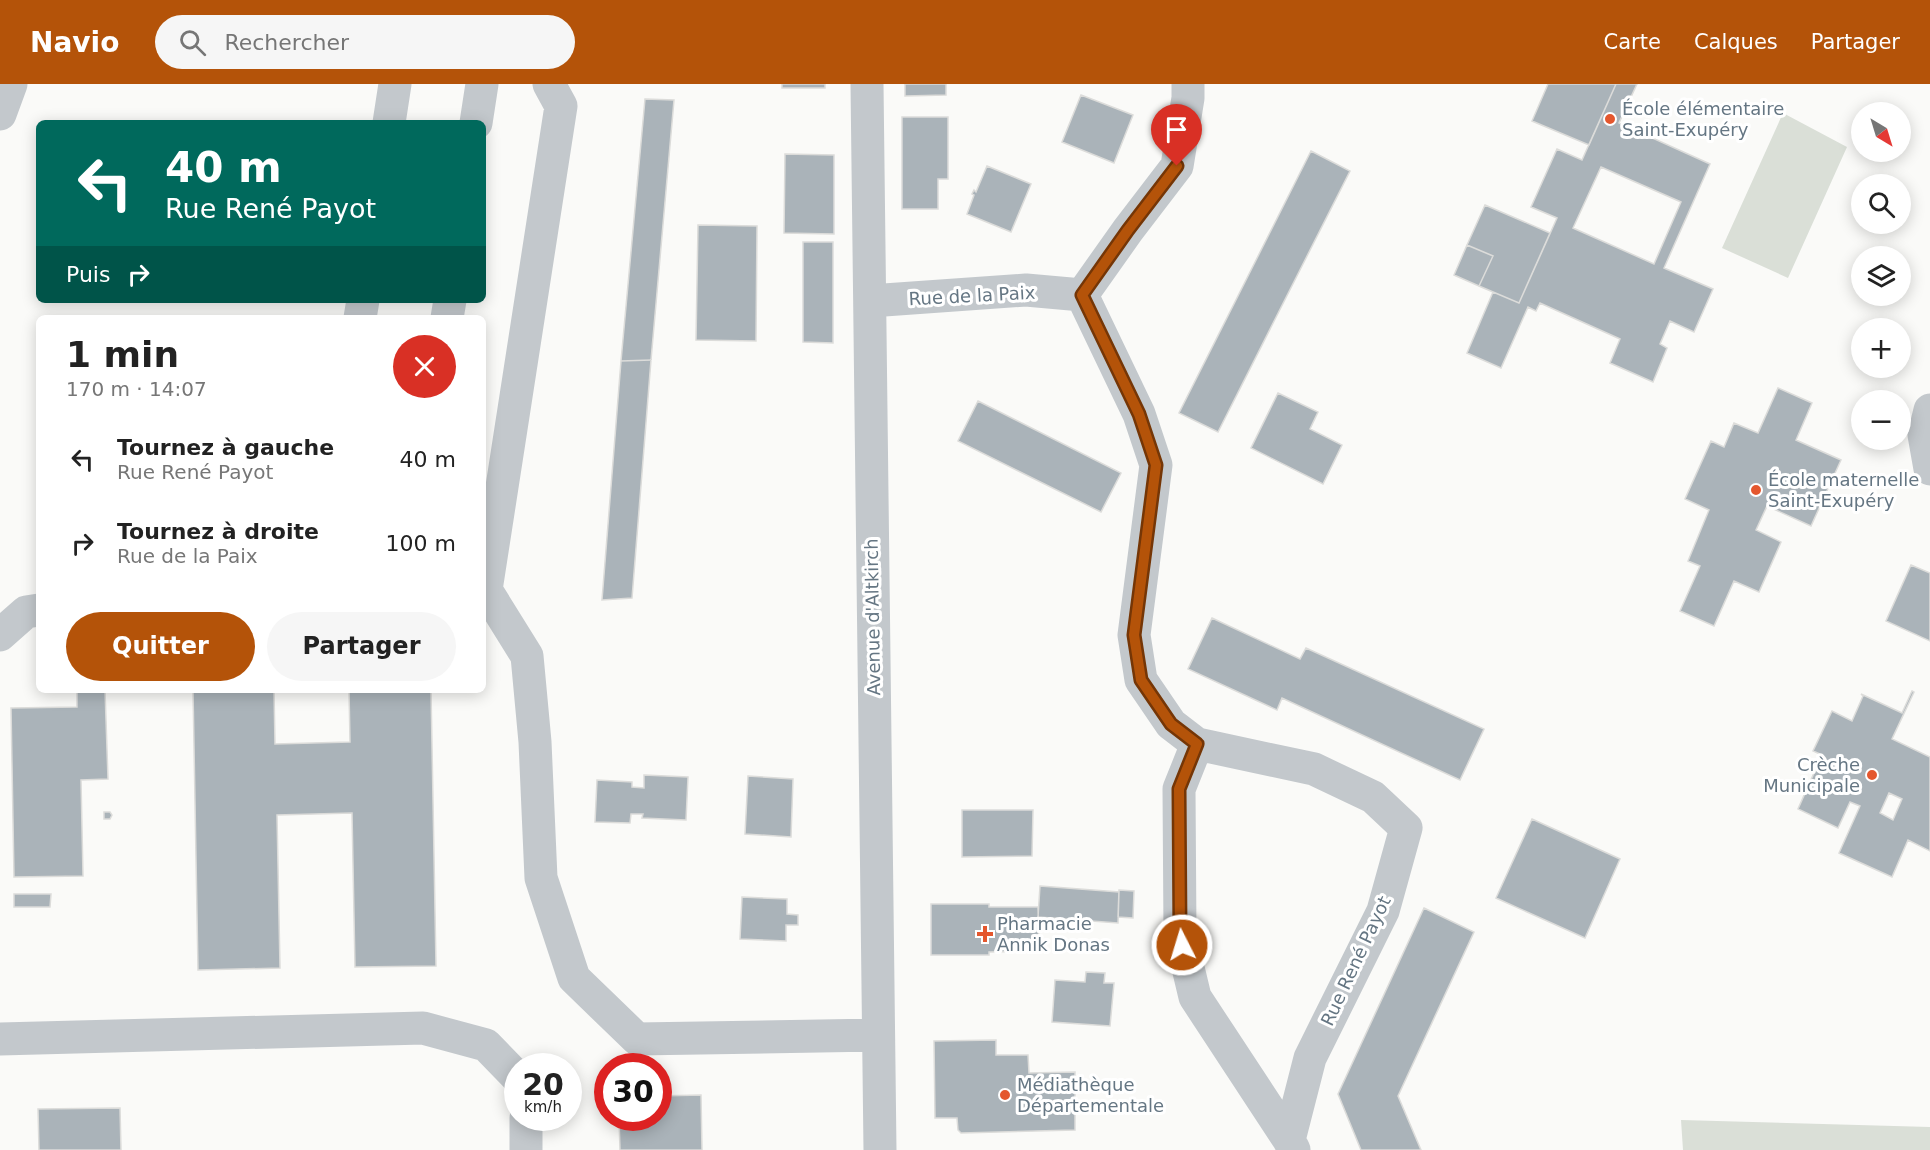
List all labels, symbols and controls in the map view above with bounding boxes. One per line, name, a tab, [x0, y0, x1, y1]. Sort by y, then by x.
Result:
search box	[155, 15, 575, 69]
text: Navio	[30, 26, 119, 59]
icon: search	[176, 26, 209, 59]
text: Rechercher	[224, 30, 349, 55]
text: Carte	[1604, 30, 1661, 54]
text: Calques	[1694, 30, 1778, 54]
text: Partager	[1811, 30, 1900, 54]
place label: École élémentaire Saint-Exupéry	[1622, 98, 1784, 140]
north arrow	[1851, 102, 1911, 162]
map controls	[1851, 102, 1911, 450]
pin	[1151, 104, 1202, 166]
marker: École élémentaire Saint-Exupéry	[1603, 112, 1617, 126]
icon: arrive	[1160, 113, 1193, 146]
text: 40 m	[165, 143, 282, 192]
icon: left	[66, 144, 144, 222]
button: search	[1851, 174, 1911, 234]
text: Rue René Payot	[165, 193, 376, 224]
button: layers	[1851, 246, 1911, 306]
icon: right	[122, 258, 155, 291]
text: Puis	[66, 262, 110, 287]
street label: Rue de la Paix	[908, 282, 1036, 309]
button: +	[1851, 318, 1911, 378]
text: 1 min	[66, 334, 179, 375]
button: close	[393, 335, 456, 398]
text: 170 m · 14:07	[66, 377, 207, 401]
button: −	[1851, 390, 1911, 450]
text: Tournez à gauche	[117, 435, 334, 460]
icon: left	[66, 443, 99, 476]
text: 40 m	[400, 447, 456, 472]
text: Rue René Payot	[117, 460, 273, 484]
place label: École maternelle Saint-Exupéry	[1768, 469, 1919, 511]
marker: École maternelle Saint-Exupéry	[1749, 483, 1763, 497]
text: Tournez à droite	[117, 519, 319, 544]
icon: right	[66, 527, 99, 560]
text: 100 m	[386, 531, 456, 556]
street label: Avenue d'Altkirch	[861, 538, 884, 696]
text: Rue de la Paix	[117, 544, 258, 568]
button: Quitter	[66, 612, 255, 681]
button: Partager	[267, 612, 456, 681]
place label: Crèche Municipale	[1763, 754, 1860, 796]
marker: Crèche Municipale	[1865, 768, 1879, 782]
street label: Rue René Payot	[1316, 893, 1395, 1029]
place label: Pharmacie Annik Donas	[997, 913, 1110, 955]
position arrow	[1150, 913, 1214, 977]
marker: Pharmacie Annik Donas	[978, 927, 992, 941]
speed limit sign: 30	[594, 1053, 672, 1131]
text: 20	[522, 1067, 564, 1102]
place label: Médiathèque Départementale	[1017, 1074, 1164, 1116]
marker: Médiathèque Départementale	[998, 1088, 1012, 1102]
text: km/h	[524, 1098, 562, 1116]

